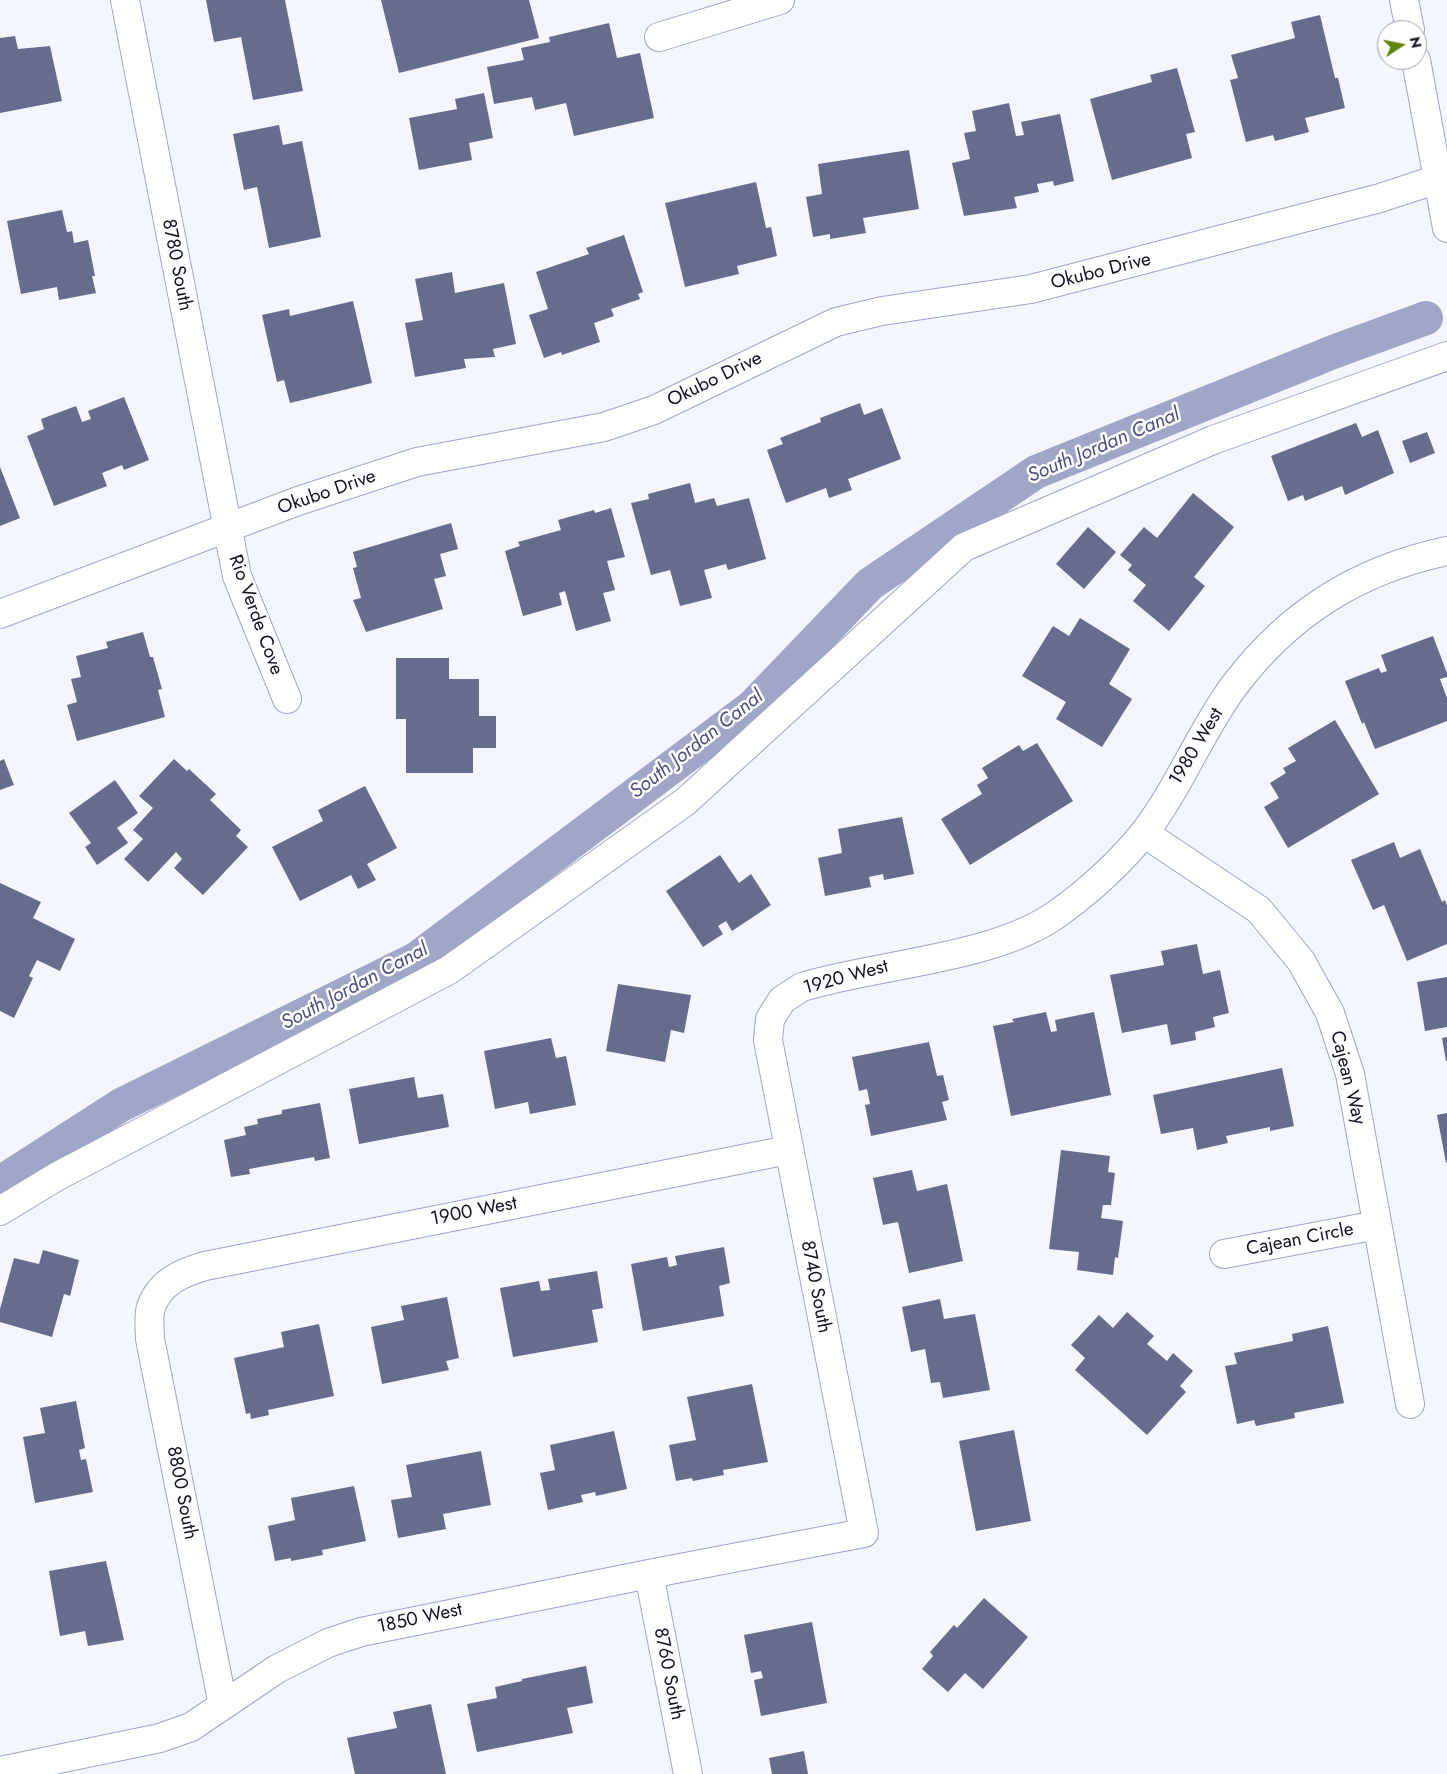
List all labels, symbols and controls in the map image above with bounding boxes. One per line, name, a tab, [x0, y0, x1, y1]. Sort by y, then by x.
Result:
north arrow	[1377, 20, 1427, 70]
text: N	[1405, 35, 1427, 50]
street label: 8780 South	[156, 217, 196, 313]
street label: Okubo Drive	[1049, 249, 1153, 295]
street label: Okubo Drive	[664, 347, 766, 413]
water label: South Jordan Canal	[1024, 403, 1184, 489]
street label: Okubo Drive	[275, 466, 379, 520]
street label: Rio Verde Cove	[223, 552, 287, 678]
water label: South Jordan Canal	[626, 685, 768, 805]
street label: 1980 West	[1165, 704, 1229, 790]
water label: South Jordan Canal	[278, 938, 432, 1036]
street label: 1920 West	[801, 956, 891, 1000]
street label: Cajean Way	[1324, 1029, 1370, 1127]
street label: 1900 West	[429, 1192, 519, 1232]
street label: Cajean Circle	[1244, 1218, 1356, 1262]
street label: 8740 South	[795, 1239, 835, 1335]
street label: 8800 South	[161, 1444, 201, 1542]
street label: 1850 West	[376, 1599, 464, 1639]
street label: 8760 South	[648, 1626, 688, 1722]

